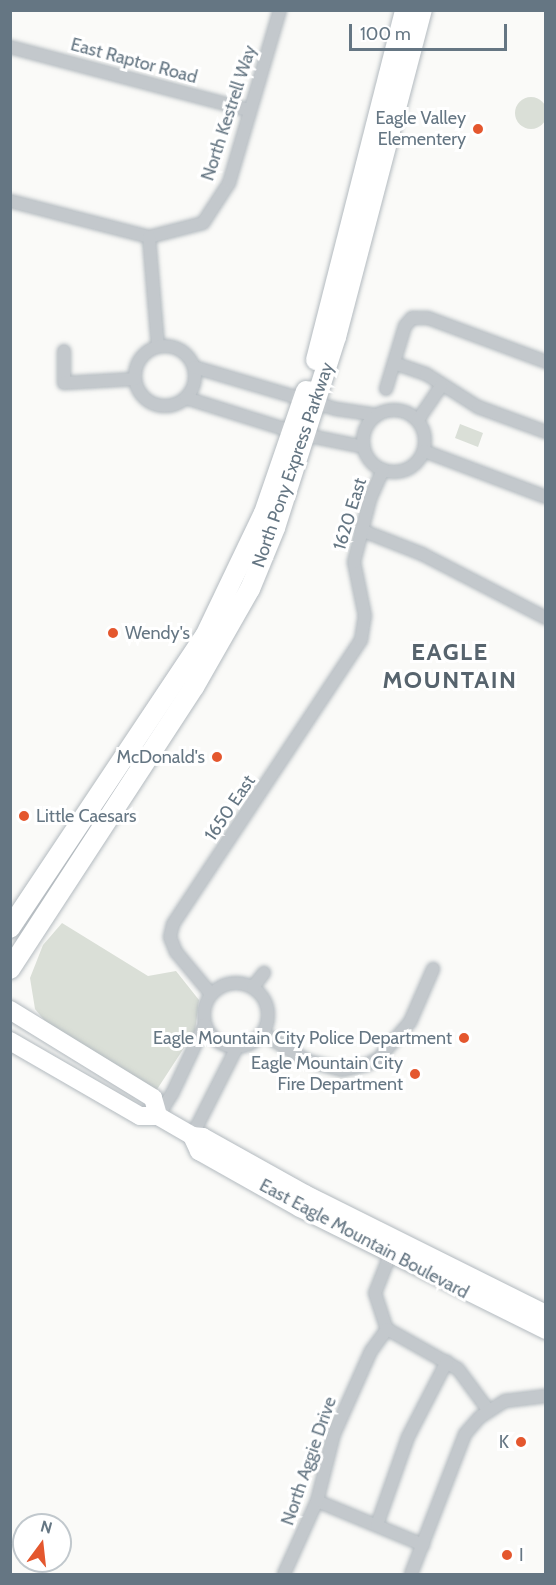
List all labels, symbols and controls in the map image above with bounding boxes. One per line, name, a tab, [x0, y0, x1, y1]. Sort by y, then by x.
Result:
scale bar	[352, 12, 510, 50]
text: 100 m	[360, 23, 411, 45]
street label: East Raptor Road	[68, 34, 200, 88]
street label: North Kestrell Way	[197, 43, 261, 183]
place label: Eagle Valley Elementery	[375, 108, 466, 150]
marker: Eagle Valley Elementery	[471, 122, 485, 136]
street label: North Pony Express Parkway	[248, 359, 338, 571]
street label: 1620 East	[329, 475, 371, 553]
place label: Wendy's	[125, 622, 190, 644]
marker: Wendy's	[106, 626, 120, 640]
district label: EAGLE MOUNTAIN	[382, 638, 518, 694]
place label: McDonald's	[117, 746, 205, 768]
marker: McDonald's	[210, 750, 224, 764]
street label: 1650 East	[200, 771, 260, 845]
place label: Little Caesars	[36, 805, 137, 827]
marker: Little Caesars	[17, 809, 31, 823]
place label: Eagle Mountain City Police Department	[153, 1027, 452, 1049]
marker: Eagle Mountain City Police Department	[457, 1031, 471, 1045]
place label: Eagle Mountain City Fire Department	[251, 1053, 403, 1096]
marker: Eagle Mountain City Fire Department	[408, 1067, 422, 1081]
street label: East Eagle Mountain Boulevard	[256, 1175, 472, 1303]
street label: North Aggie Drive	[277, 1394, 341, 1528]
place label: K	[499, 1431, 509, 1453]
marker: K	[514, 1435, 528, 1449]
north arrow	[12, 1513, 72, 1573]
text: N	[38, 1516, 54, 1538]
place label: I	[519, 1544, 524, 1566]
marker: I	[500, 1548, 514, 1562]

